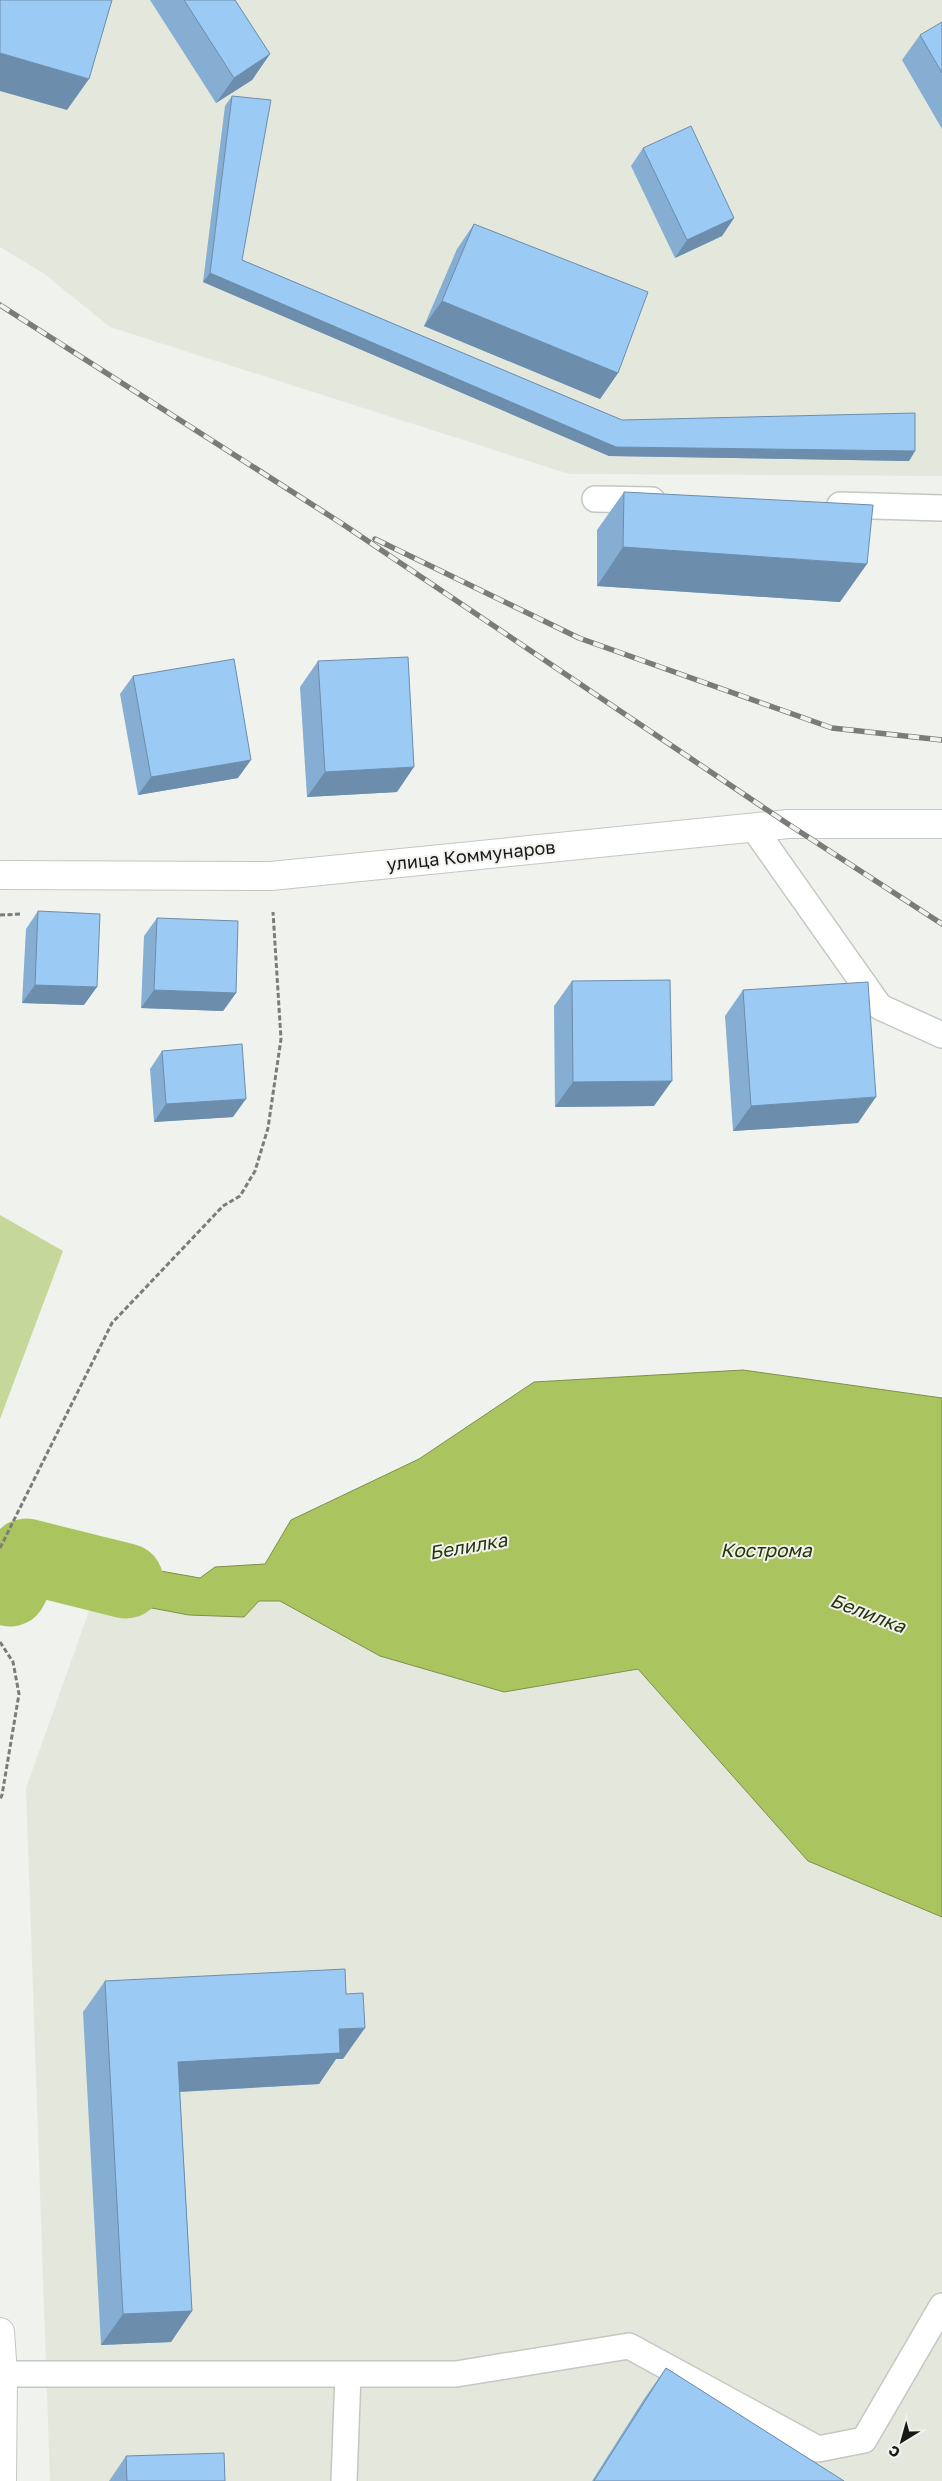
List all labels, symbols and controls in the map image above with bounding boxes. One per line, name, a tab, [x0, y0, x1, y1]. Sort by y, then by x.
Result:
street label: улица Коммунаров	[385, 835, 556, 875]
water label: Белилка	[427, 1527, 510, 1564]
water label: Кострома	[720, 1538, 813, 1561]
water label: Белилка	[827, 1588, 910, 1638]
north arrow	[877, 2416, 927, 2466]
text: С	[885, 2442, 903, 2462]

